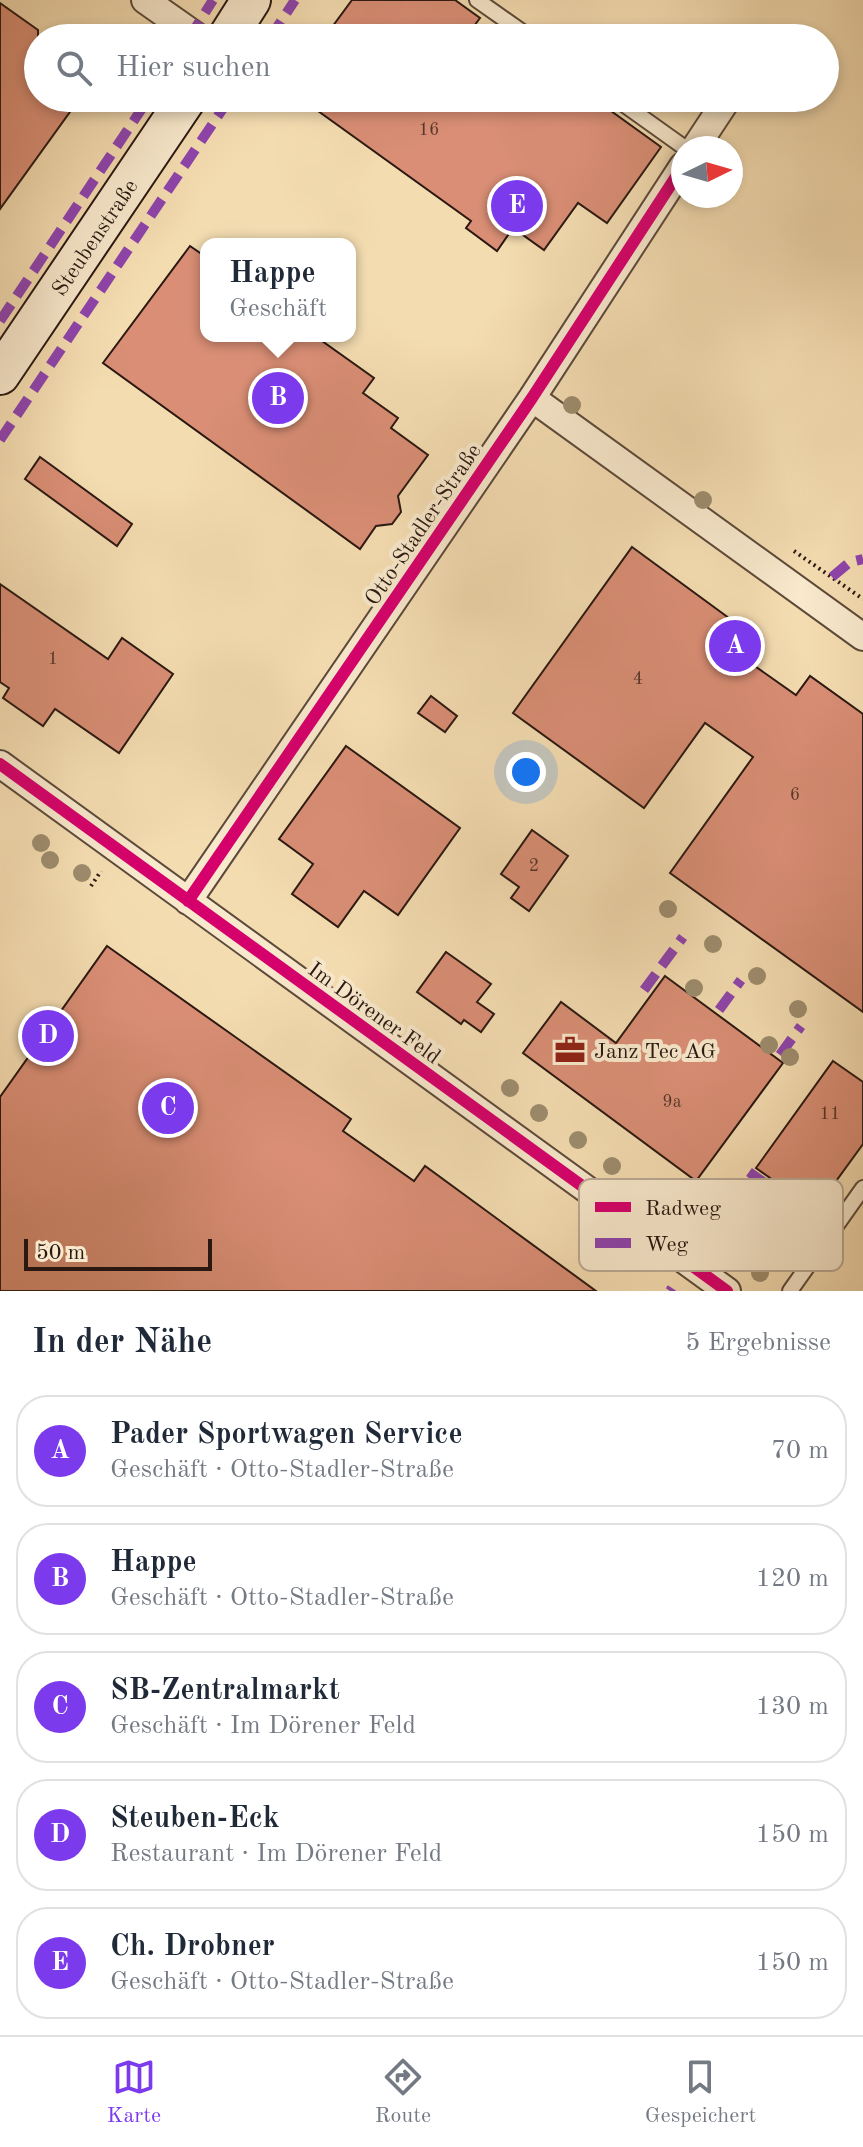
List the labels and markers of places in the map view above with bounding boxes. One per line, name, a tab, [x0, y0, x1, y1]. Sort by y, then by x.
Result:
pin: E	[491, 176, 543, 236]
pin: B	[252, 368, 304, 428]
pin: A	[709, 616, 761, 676]
pin: D	[22, 1006, 74, 1066]
office icon: Janz Tec AG	[553, 1033, 587, 1067]
place label: Janz Tec AG	[594, 1041, 716, 1063]
pin: C	[142, 1078, 194, 1138]

